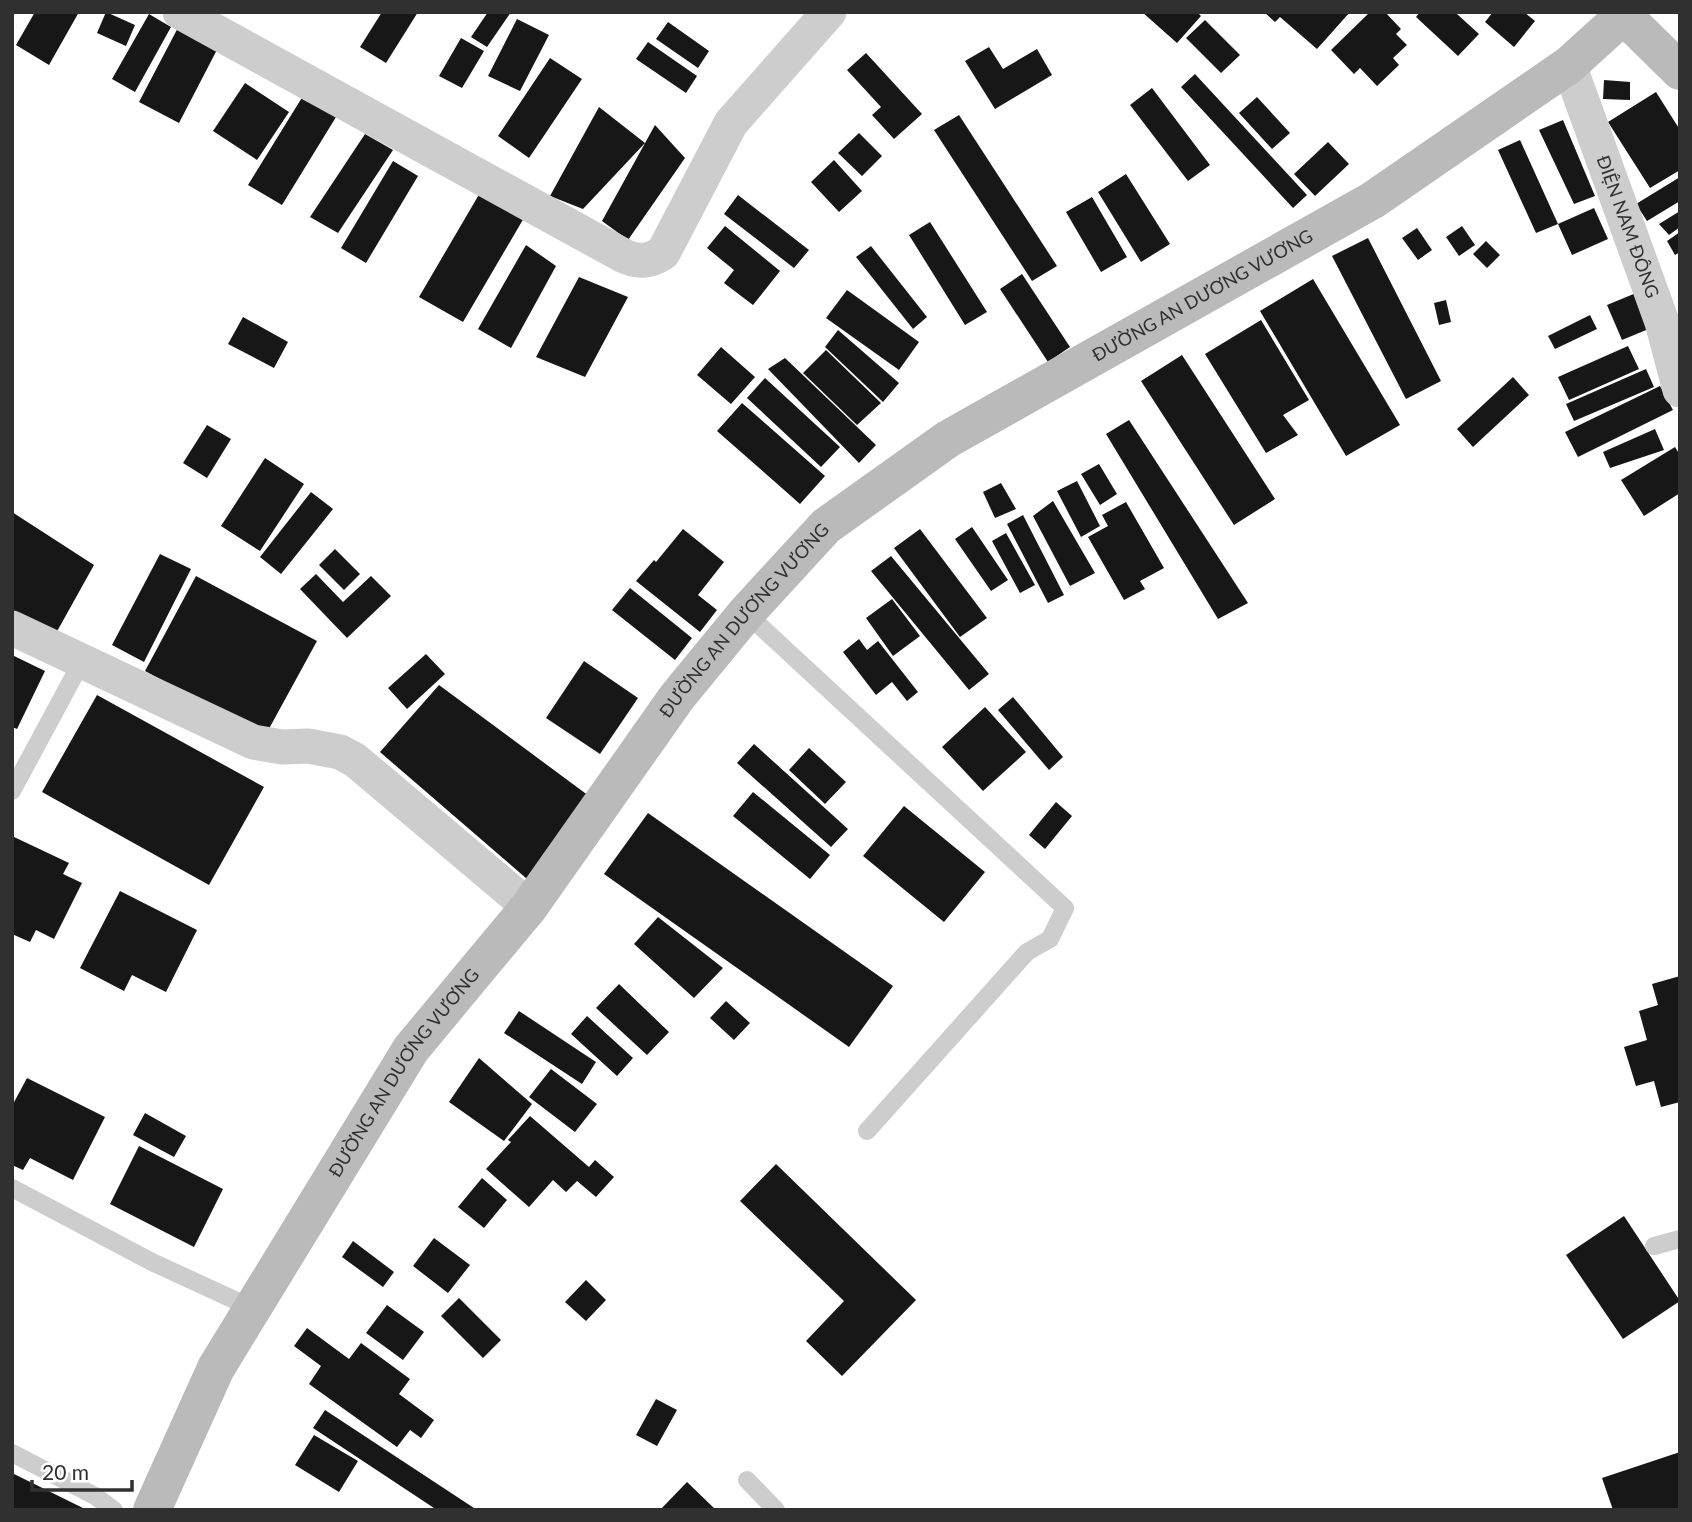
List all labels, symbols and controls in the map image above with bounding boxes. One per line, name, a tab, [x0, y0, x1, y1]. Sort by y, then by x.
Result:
street label: ĐIỆN NAM ĐÔNG	[1593, 152, 1664, 301]
street label: ĐƯỜNG AN DƯƠNG VƯƠNG	[1088, 224, 1316, 366]
street label: ĐƯỜNG AN DƯƠNG VƯƠNG	[654, 518, 833, 722]
street label: ĐƯỜNG AN DƯƠNG VƯƠNG	[323, 964, 483, 1181]
scale bar	[32, 1448, 131, 1492]
text: 20 m	[42, 1459, 89, 1484]

